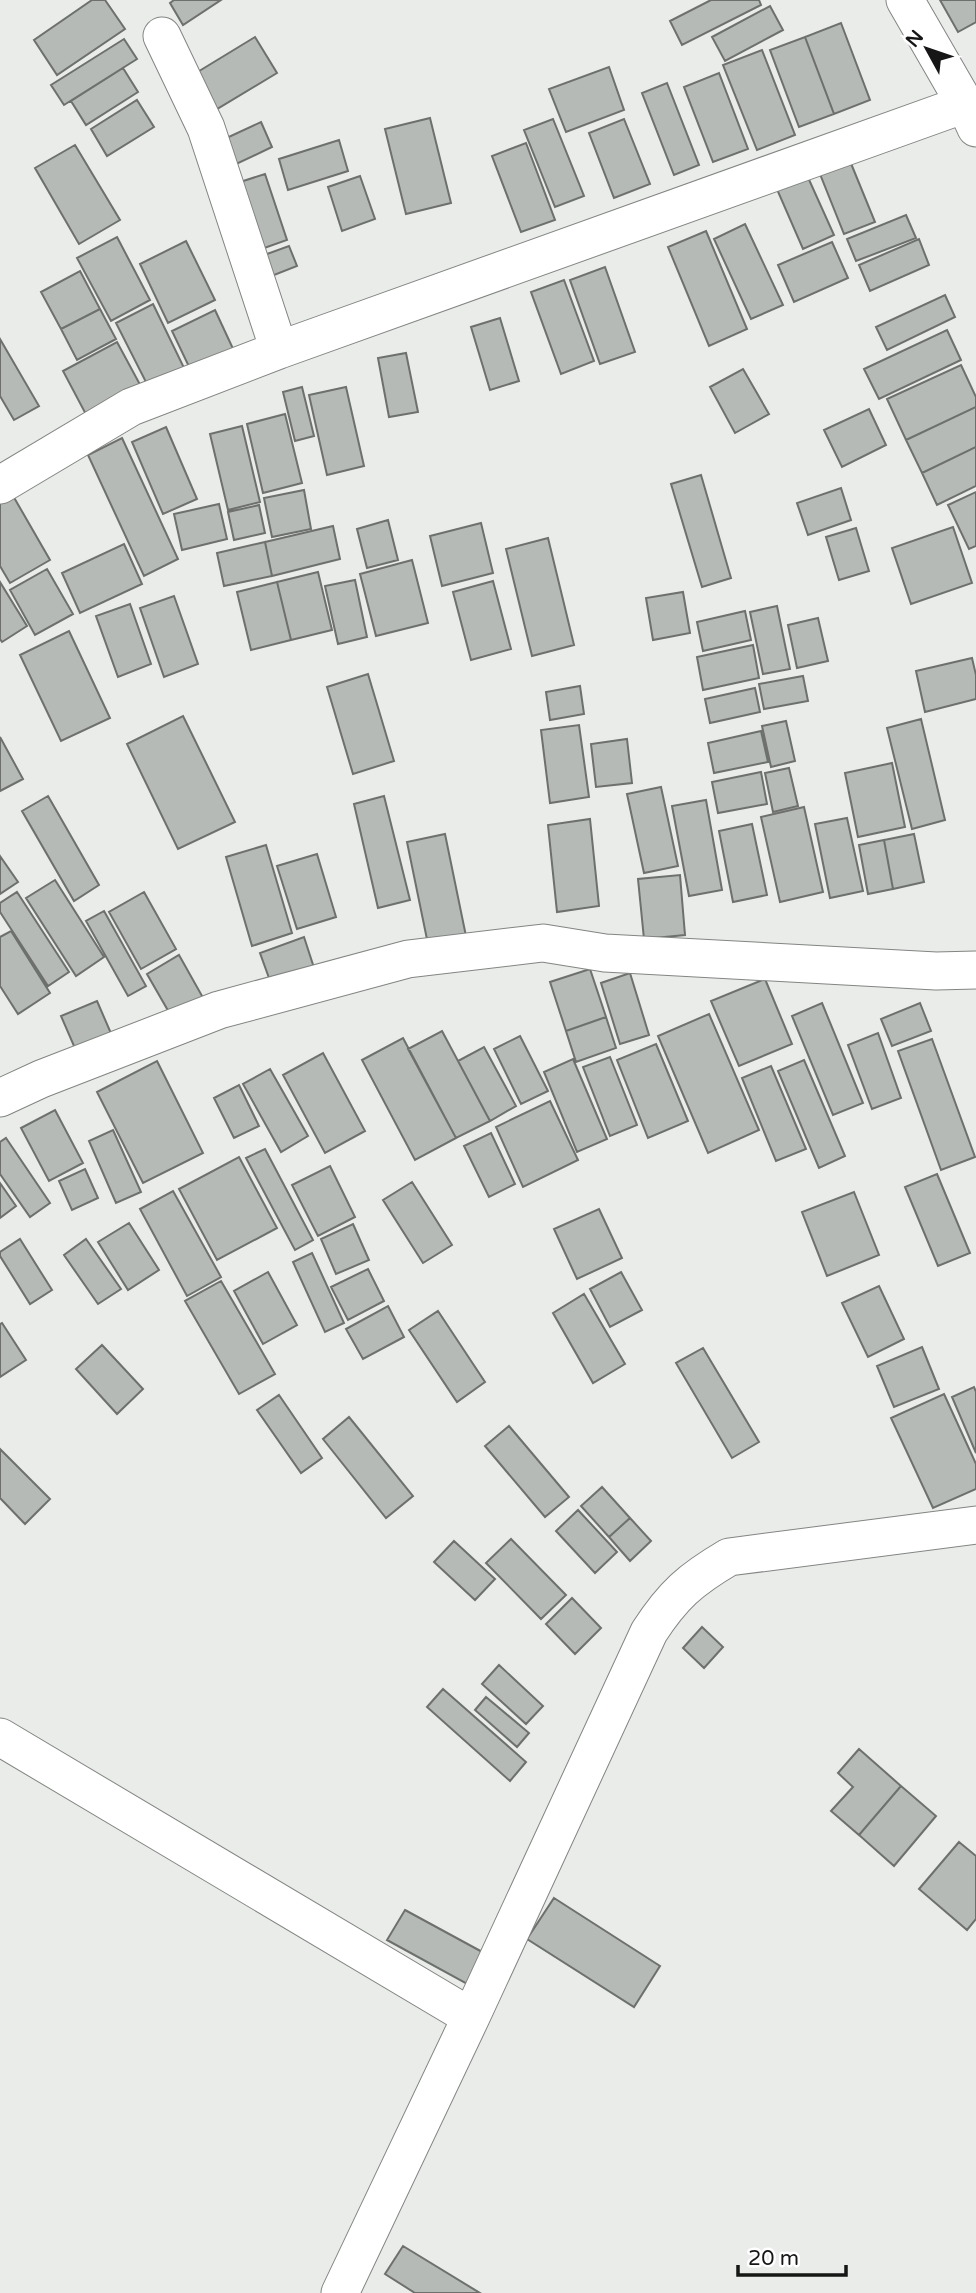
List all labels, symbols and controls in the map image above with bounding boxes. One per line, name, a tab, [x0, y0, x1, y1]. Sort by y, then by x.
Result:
north arrow	[892, 14, 962, 84]
text: N	[901, 26, 928, 52]
scale bar	[738, 2234, 846, 2278]
text: 20 m	[748, 2246, 799, 2271]

